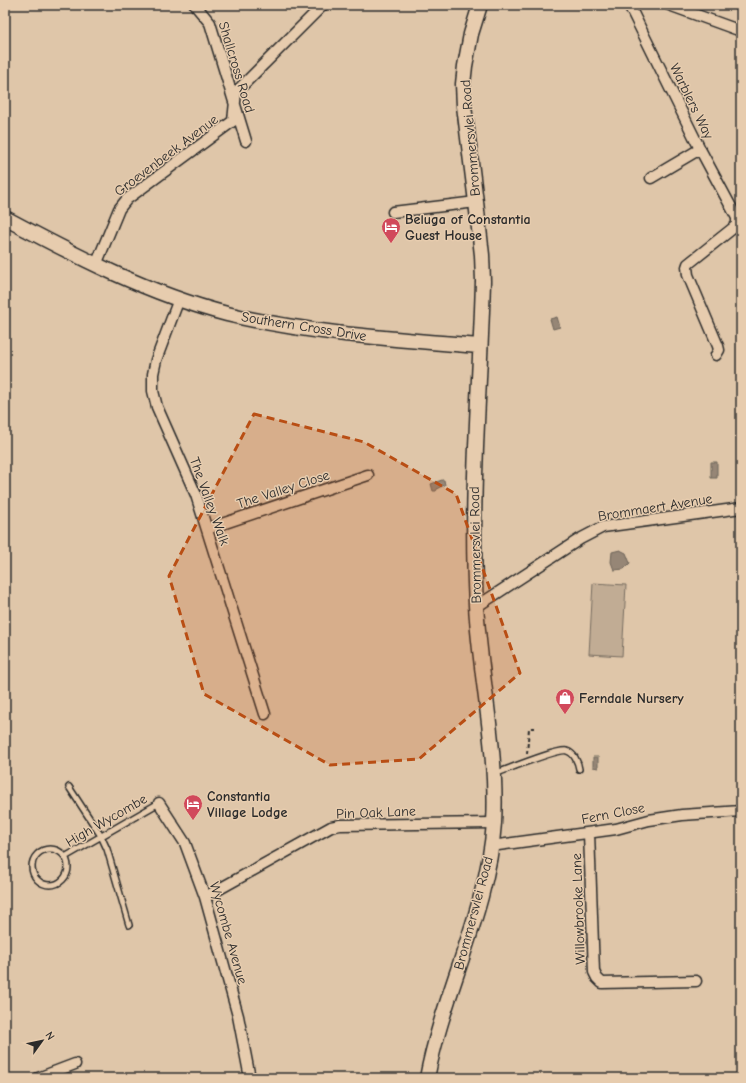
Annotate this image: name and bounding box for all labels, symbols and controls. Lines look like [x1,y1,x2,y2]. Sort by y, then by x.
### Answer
street label: Shallcross Road [215,19,258,115]
street label: Warblers Way [666,61,718,143]
street label: Brommersvlei Road [457,79,484,197]
street label: Groevenbeek Avenue [111,111,222,200]
place label: Beluga of Constantia Guest House [405,211,531,244]
hotel icon: Beluga of Constantia Guest House [380,216,402,244]
street label: Southern Cross Drive [240,308,368,345]
street label: The Valley Walk [186,455,233,548]
street label: The Valley Close [235,467,332,512]
street label: Brommersvlei Road [466,486,485,604]
street label: Brommaert Avenue [597,490,714,525]
shop icon: Ferndale Nursery [554,687,576,715]
place label: Ferndale Nursery [579,690,684,707]
place label: Constantia Village Lodge [207,788,288,821]
street label: High Wycombe [62,790,150,851]
hotel icon: Constantia Village Lodge [182,793,204,821]
street label: Fern Close [580,799,646,828]
street label: Pin Oak Lane [336,803,416,822]
street label: Willowbrooke Lane [568,853,589,965]
street label: Brommersvlei Road [450,854,497,972]
street label: Wycombe Avenue [206,880,251,986]
north arrow [22,1021,62,1061]
text: N [43,1029,57,1042]

